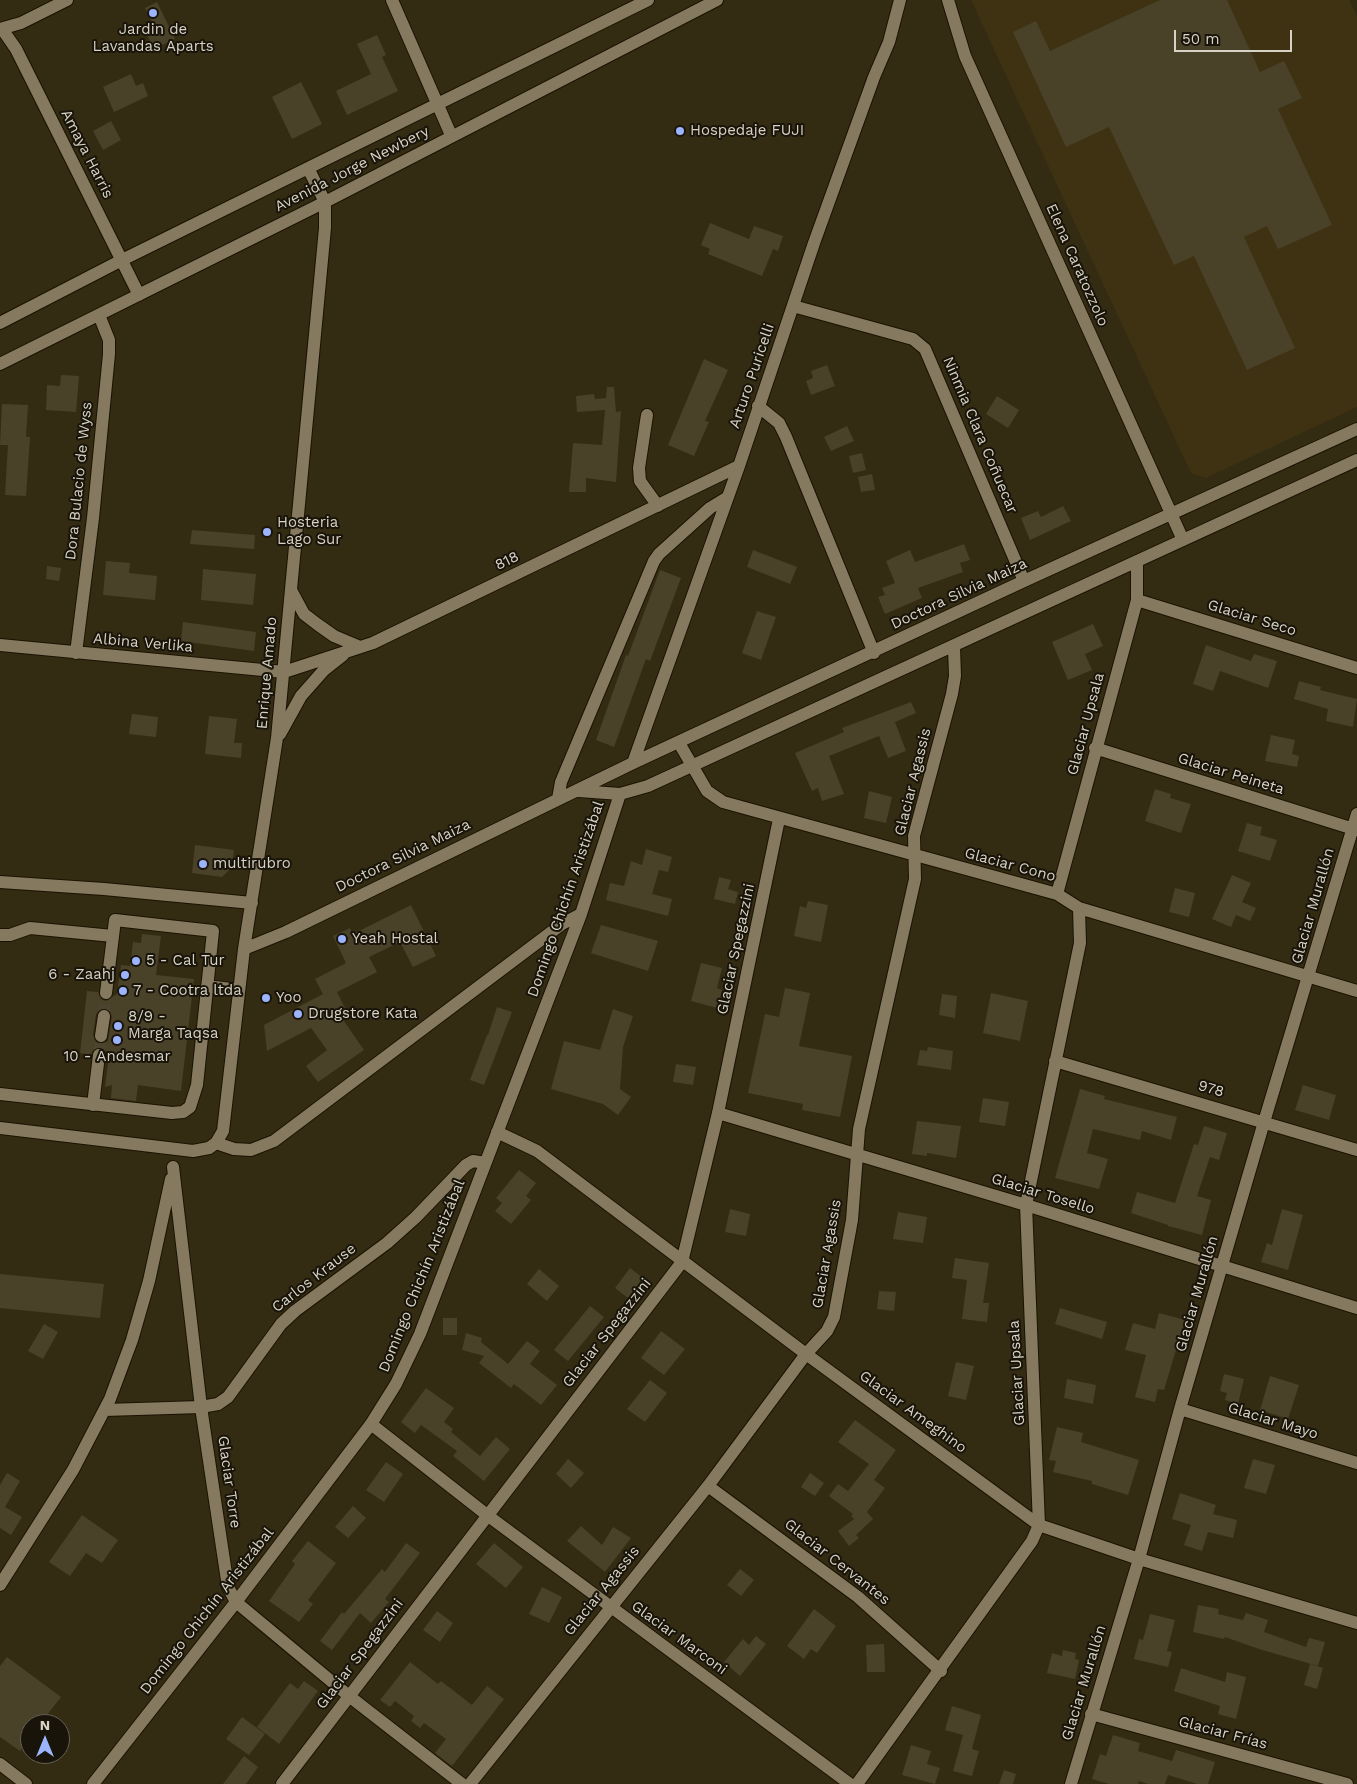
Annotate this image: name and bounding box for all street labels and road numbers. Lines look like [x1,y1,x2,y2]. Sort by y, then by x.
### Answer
street label: Amaya Harris [57,107,117,201]
street label: Avenida Jorge Newbery [272,122,432,216]
street label: Elena Caratozzolo [1042,201,1112,329]
street label: Arturo Puricelli [726,321,778,431]
street label: Ninmia Clara Coñuecar [939,354,1021,516]
street label: Dora Bulacio de Wyss [62,401,96,561]
street label: 818 [492,548,522,574]
street label: Doctora Silvia Maiza [888,555,1030,633]
street label: Glaciar Seco [1206,596,1298,640]
street label: Enrique Amado [253,616,281,730]
street label: Albina Verlika [92,630,194,656]
street label: Glaciar Upsala [1064,671,1108,777]
street label: Glaciar Agassis [891,726,935,838]
street label: Glaciar Peineta [1176,749,1286,799]
street label: Domingo Chichín Aristizábal [524,799,608,999]
street label: Doctora Silvia Maiza [333,815,473,897]
street label: Glaciar Cono [962,844,1058,886]
street label: Glaciar Murallón [1288,846,1338,966]
street label: Glaciar Spegazzini [713,882,759,1016]
street label: 978 [1196,1077,1226,1101]
street label: Glaciar Tosello [989,1170,1097,1218]
street label: Domingo Chichín Aristizábal [375,1177,469,1375]
street label: Glaciar Agassis [809,1198,845,1310]
street label: Glaciar Murallón [1172,1234,1222,1354]
street label: Carlos Krause [268,1240,360,1316]
street label: Glaciar Spegazzini [559,1275,655,1391]
street label: Glaciar Upsala [1005,1320,1029,1426]
street label: Glaciar Ameghino [856,1367,970,1457]
street label: Glaciar Mayo [1226,1399,1320,1443]
street label: Glaciar Torre [214,1435,244,1529]
street label: Glaciar Cervantes [781,1515,893,1609]
street label: Domingo Chichín Aristizábal [136,1524,278,1698]
street label: Glaciar Agassis [560,1543,644,1639]
street label: Glaciar Spegazzini [313,1595,407,1713]
street label: Glaciar Marconi [628,1597,730,1679]
street label: Glaciar Murallón [1058,1623,1110,1743]
street label: Glaciar Frías [1177,1713,1269,1753]

